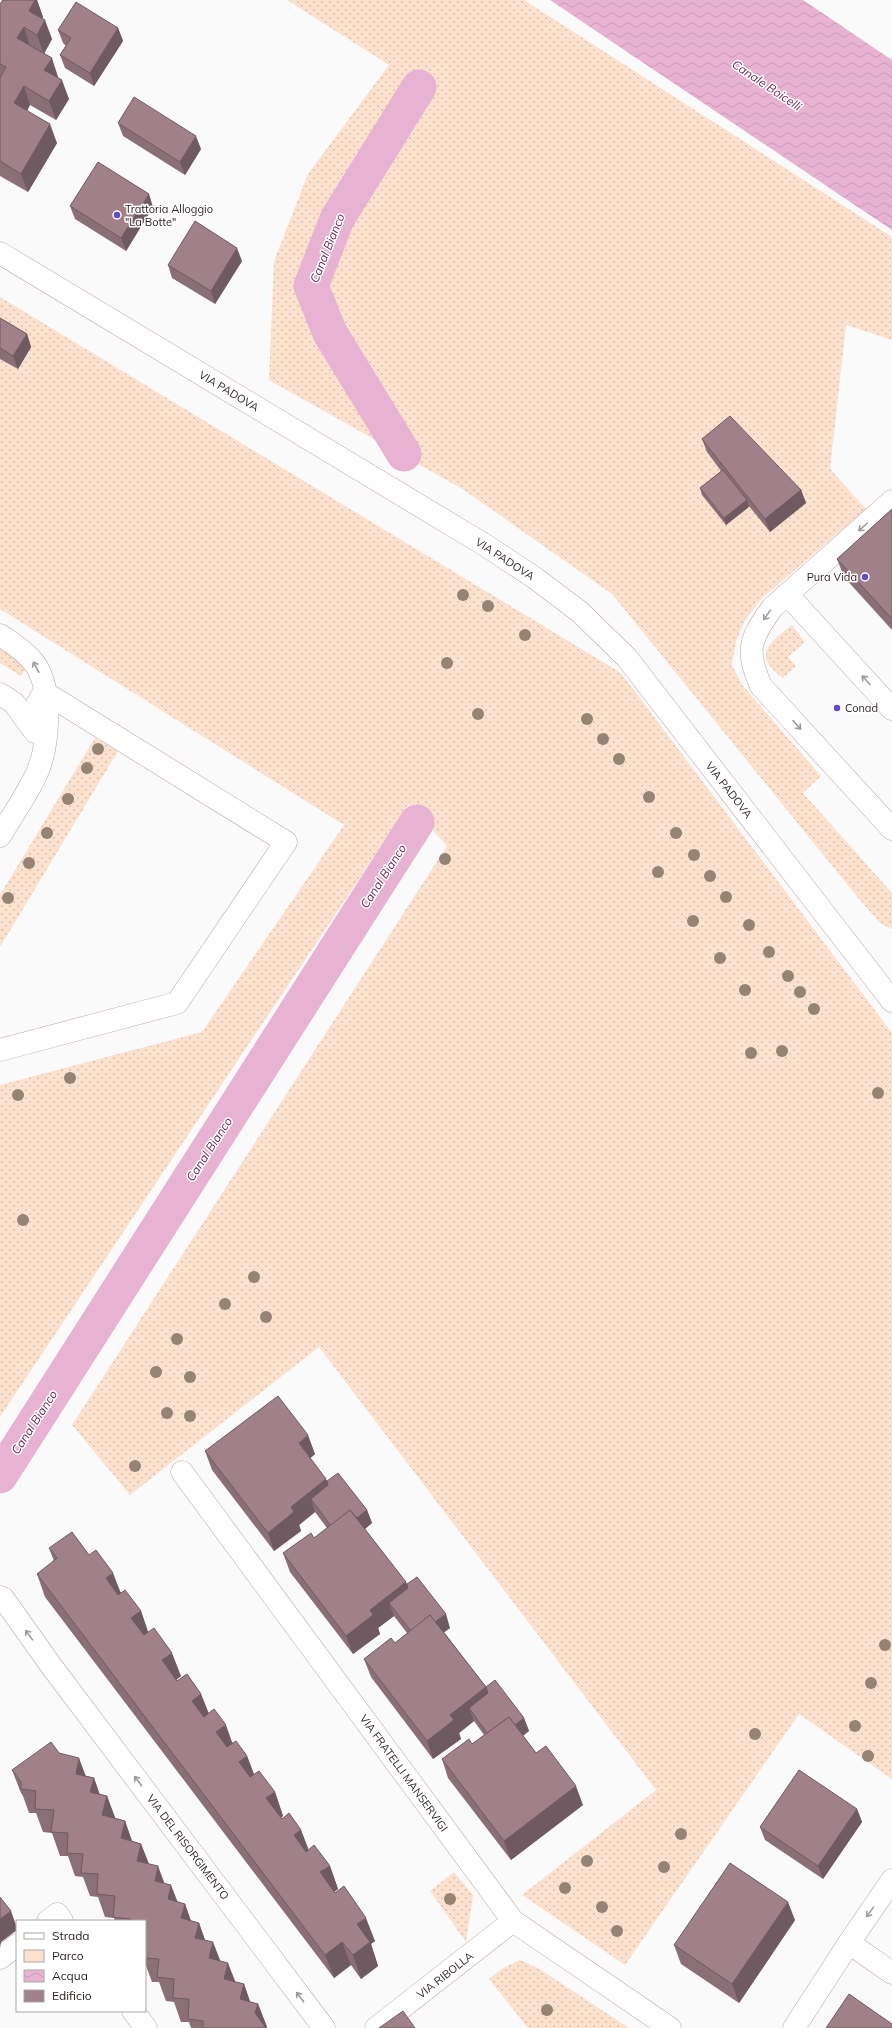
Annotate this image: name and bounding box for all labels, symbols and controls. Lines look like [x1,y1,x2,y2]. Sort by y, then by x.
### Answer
water label: Canale Boicelli [729,56,805,114]
place label: Trattoria Alloggio "La Botte" [125,202,213,229]
marker: Trattoria Alloggio "La Botte" [112,210,122,220]
water label: Canal Bianco [306,211,348,285]
street label: VIA PADOVA [196,368,262,414]
one-way arrow [858,522,868,532]
street label: VIA PADOVA [473,535,537,583]
place label: Pura Vida [807,570,857,584]
marker: Pura Vida [860,572,870,582]
one-way arrow [763,609,771,620]
one-way arrow [31,661,39,673]
one-way arrow [861,675,870,685]
place label: Conad [845,701,878,715]
marker: Conad [832,703,842,713]
one-way arrow [792,720,802,730]
street label: VIA PADOVA [703,759,755,821]
water label: Canal Bianco [357,841,409,911]
water label: Canal Bianco [183,1114,235,1184]
water label: Canal Bianco [8,1387,60,1457]
one-way arrow [25,1630,33,1641]
street label: VIA FRATELLI MANSERVIGI [357,1712,451,1834]
one-way arrow [134,1776,142,1787]
street label: VIA DEL RISORGIMENTO [144,1792,232,1902]
one-way arrow [866,1907,874,1918]
legend [16,1920,146,2012]
text: Strada [52,1928,90,1943]
text: Parco [52,1948,84,1963]
street label: VIA RIBOLLA [414,1949,476,2001]
text: Acqua [52,1968,88,1983]
text: Edificio [52,1988,92,2003]
one-way arrow [296,1991,305,2002]

